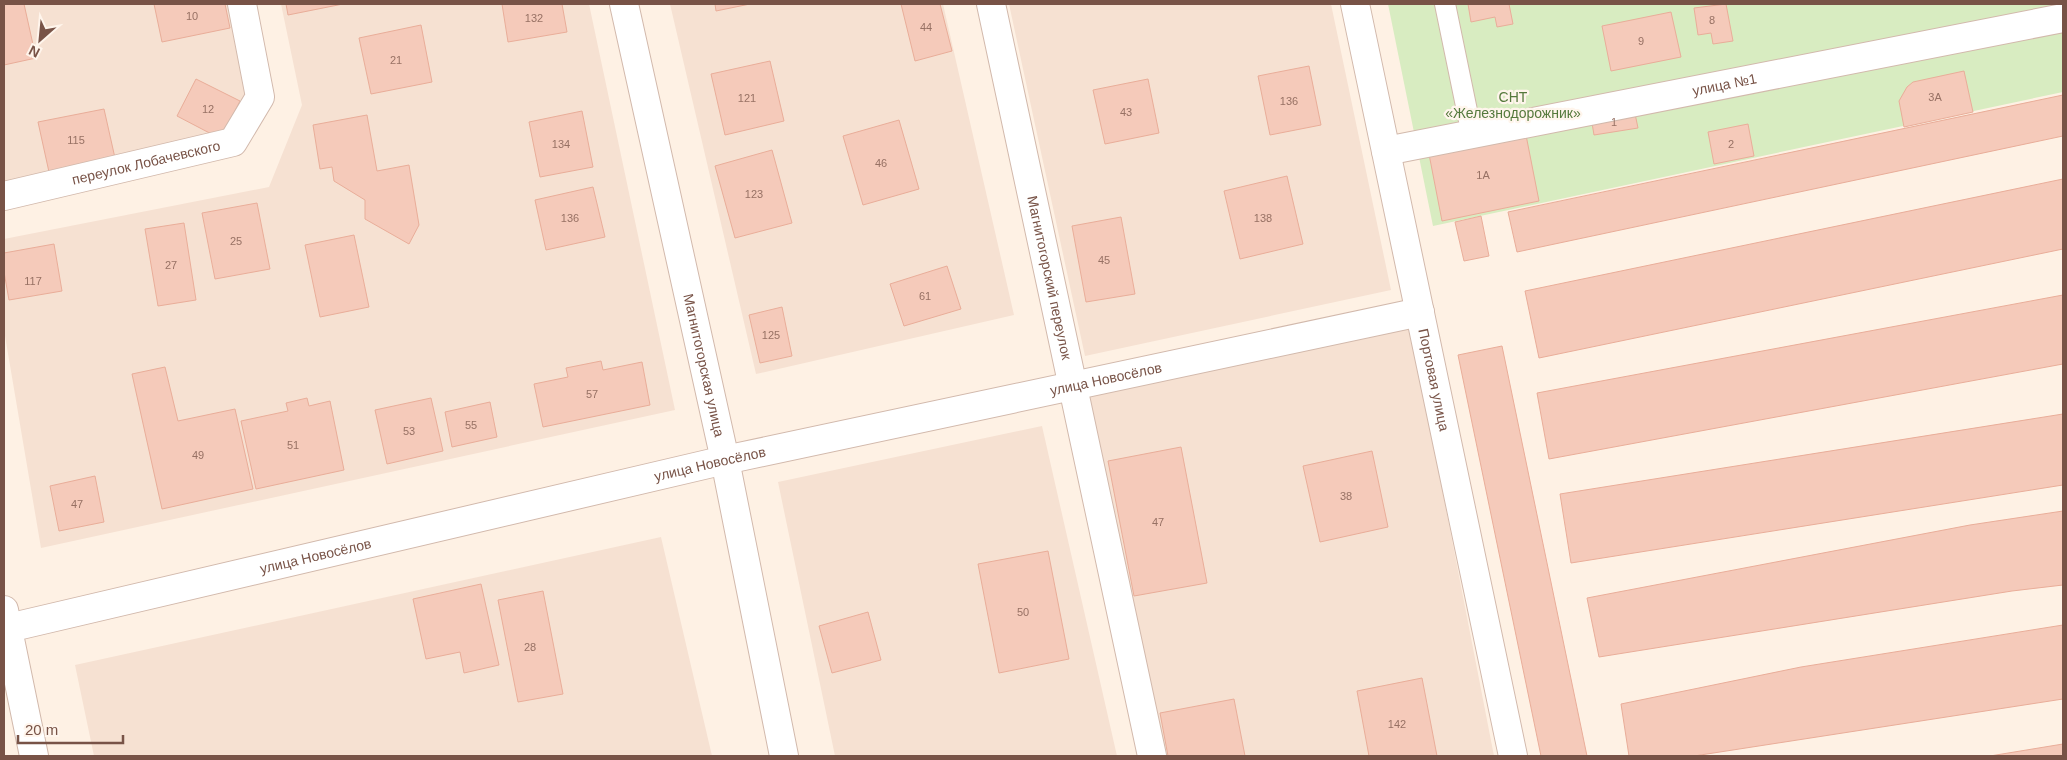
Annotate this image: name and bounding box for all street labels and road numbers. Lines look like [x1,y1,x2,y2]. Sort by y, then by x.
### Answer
street label: улица №1 [1691,70,1758,99]
street label: переулок Лобачевского [70,137,222,188]
street label: Магнитогорский переулок [1024,194,1075,362]
street label: Магнитогорская улица [680,292,728,438]
street label: Портовая улица [1415,327,1453,433]
street label: улица Новосёлов [1049,359,1163,399]
street label: улица Новосёлов [653,444,767,484]
street label: улица Новосёлов [258,535,373,577]

